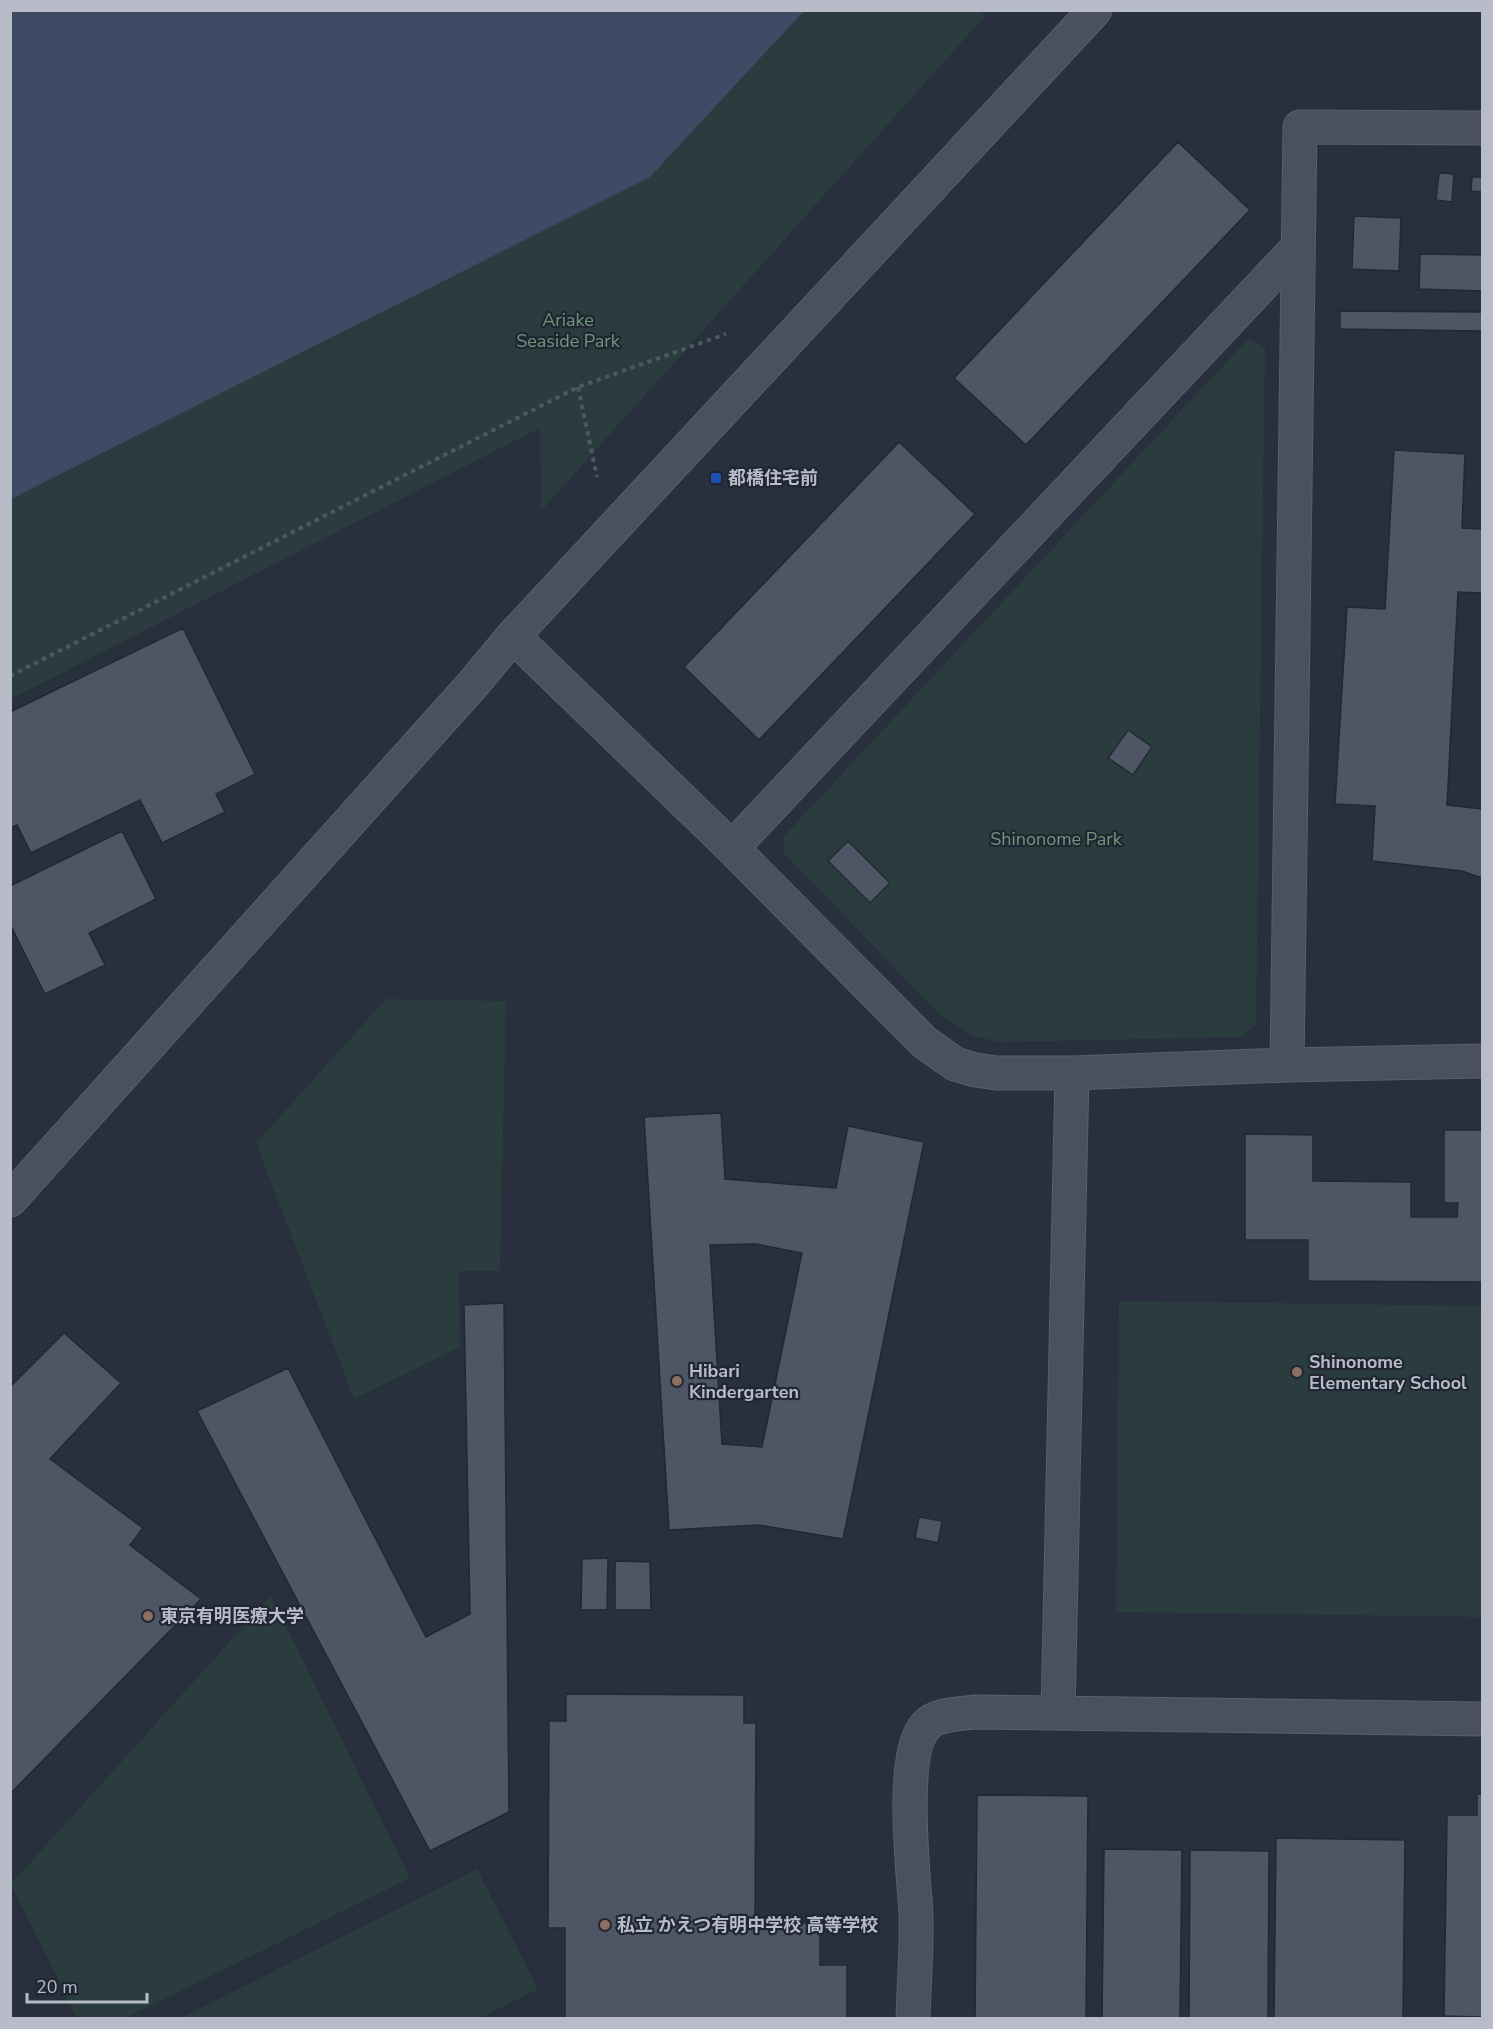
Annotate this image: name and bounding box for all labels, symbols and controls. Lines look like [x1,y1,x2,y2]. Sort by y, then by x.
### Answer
park label: Ariake Seaside Park [516,308,621,353]
place label: 都橋住宅前 [728,466,818,490]
marker: 都橋住宅前 [709,471,723,485]
park label: Shinonome Park [990,827,1123,851]
place label: Shinonome Elementary School [1309,1350,1467,1395]
place label: Hibari Kindergarten [689,1359,799,1404]
marker: Shinonome Elementary School [1290,1365,1304,1379]
marker: Hibari Kindergarten [670,1374,684,1388]
place label: 東京有明医療大学 [160,1604,304,1628]
marker: 東京有明医療大学 [141,1609,155,1623]
place label: 私立 かえつ有明中学校 高等学校 [617,1913,878,1937]
marker: 私立 かえつ有明中学校 高等学校 [598,1918,612,1932]
scale bar [27,1966,147,2004]
text: 20 m [36,1975,78,1999]

